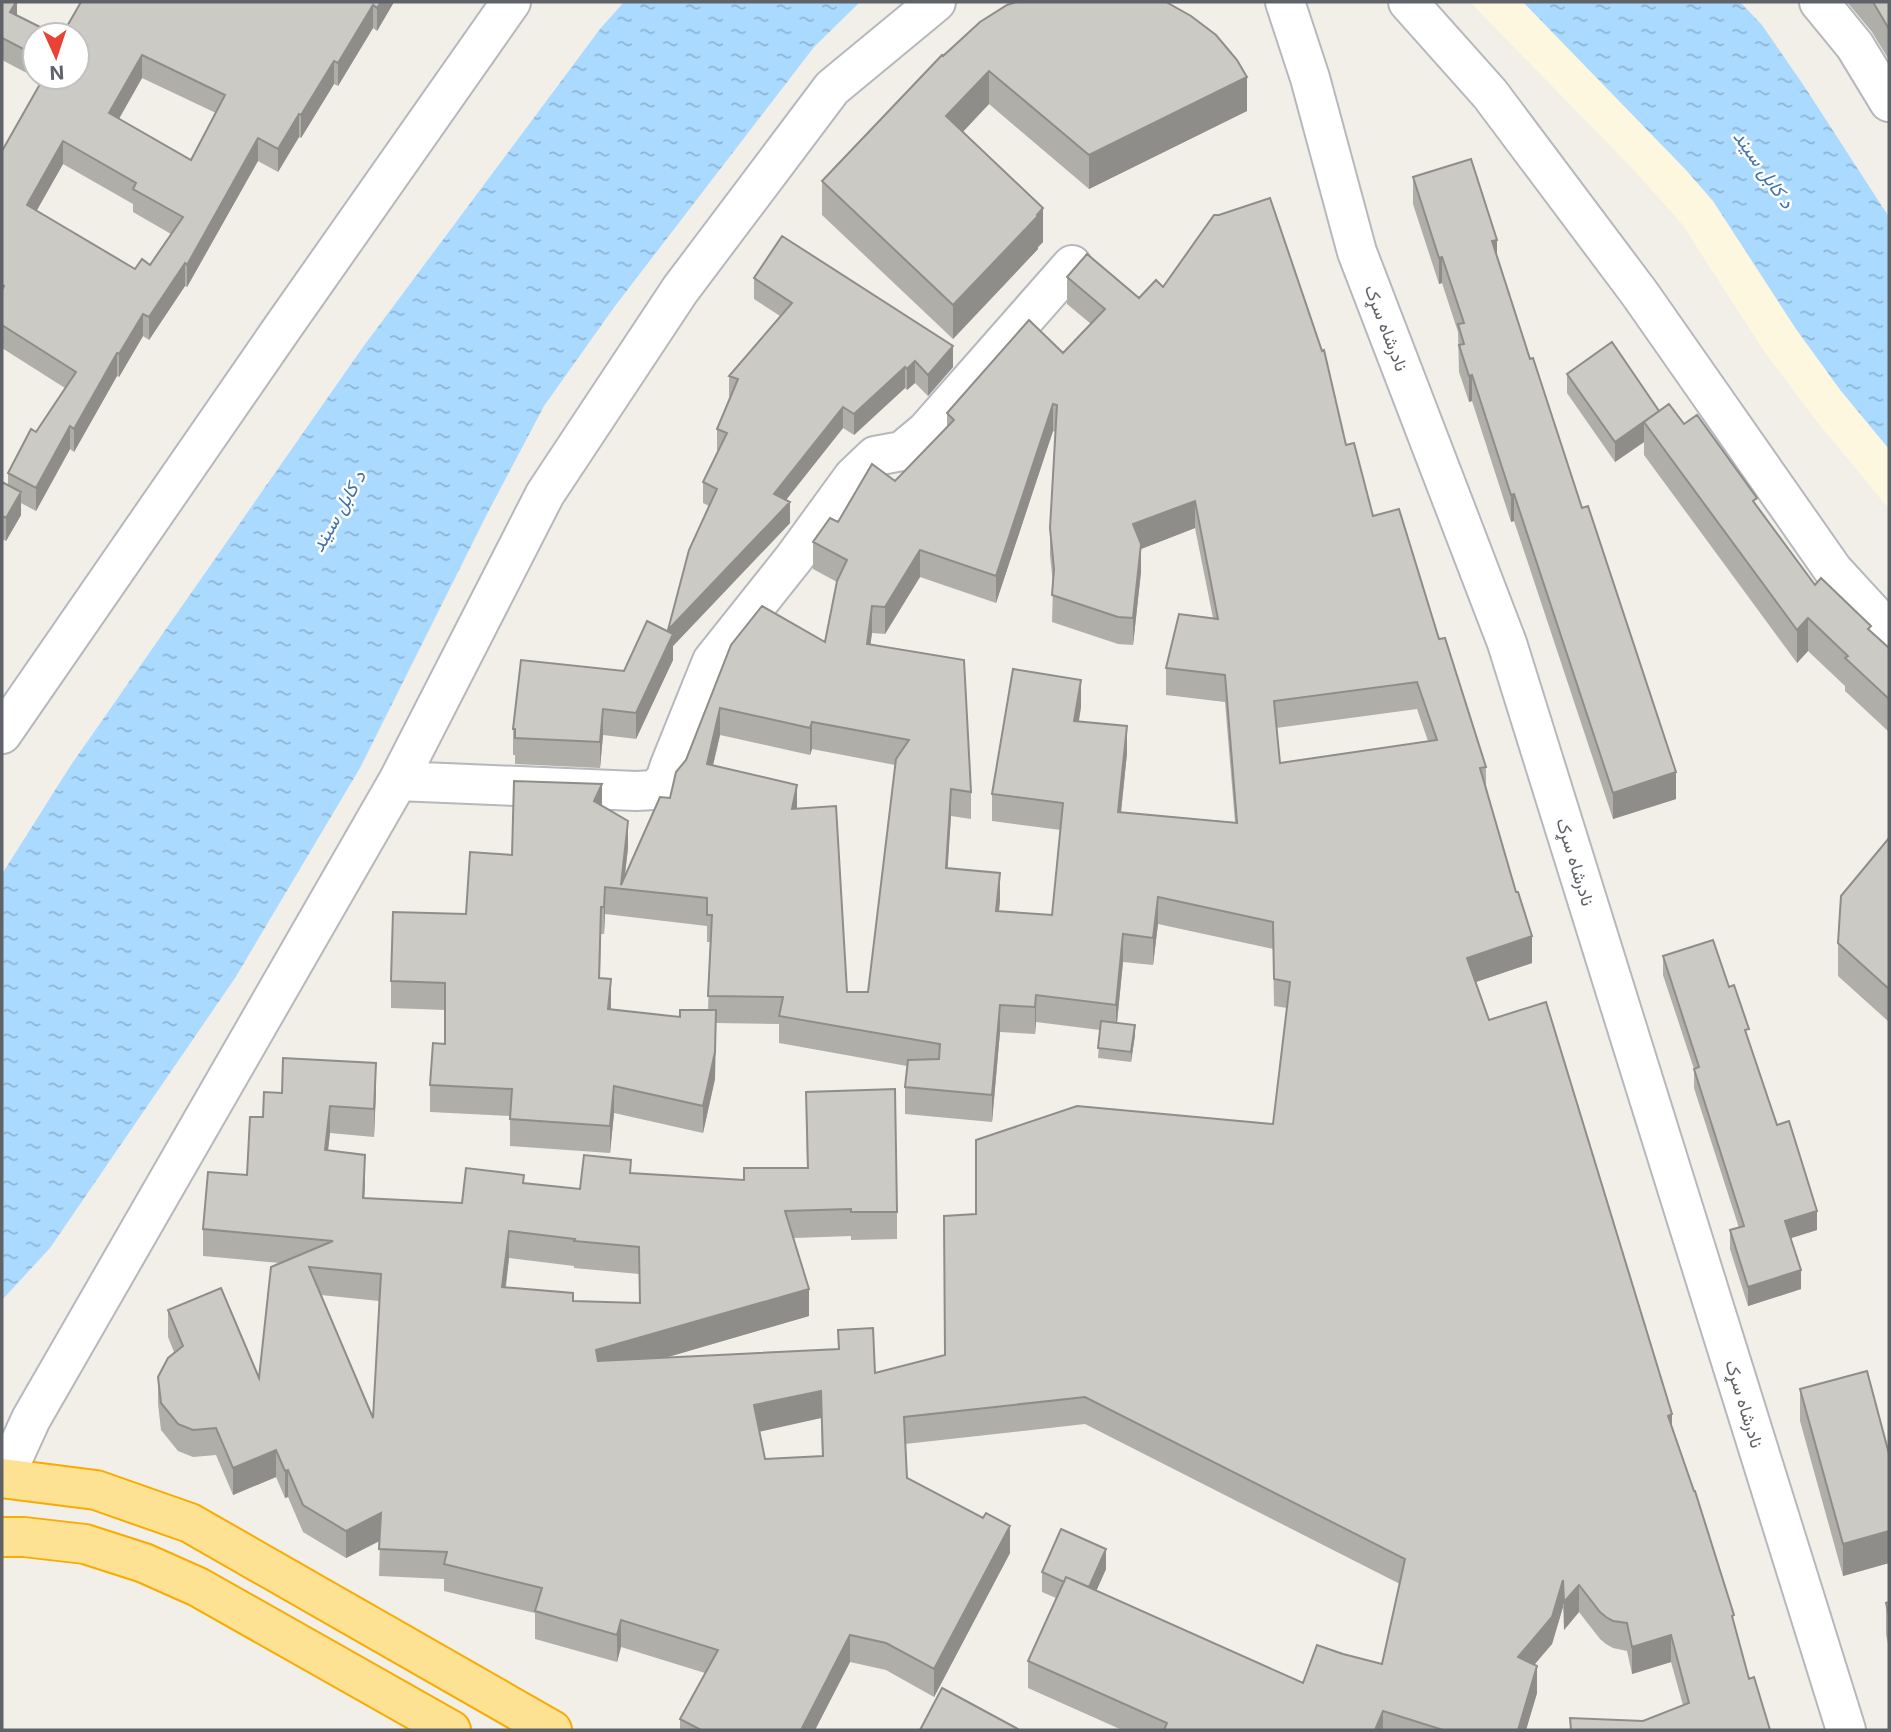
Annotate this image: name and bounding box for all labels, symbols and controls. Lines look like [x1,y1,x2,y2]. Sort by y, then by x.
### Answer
north arrow [21,21,91,91]
text: N [49,61,65,84]
water label: د کابل سيند [1728,126,1799,213]
street label: نادرشاه سړک [1359,282,1413,375]
water label: د کابل سيند [306,466,371,556]
street label: نادرشاه سړک [1550,815,1599,909]
street label: نادرشاه سړک [1719,1357,1768,1451]

